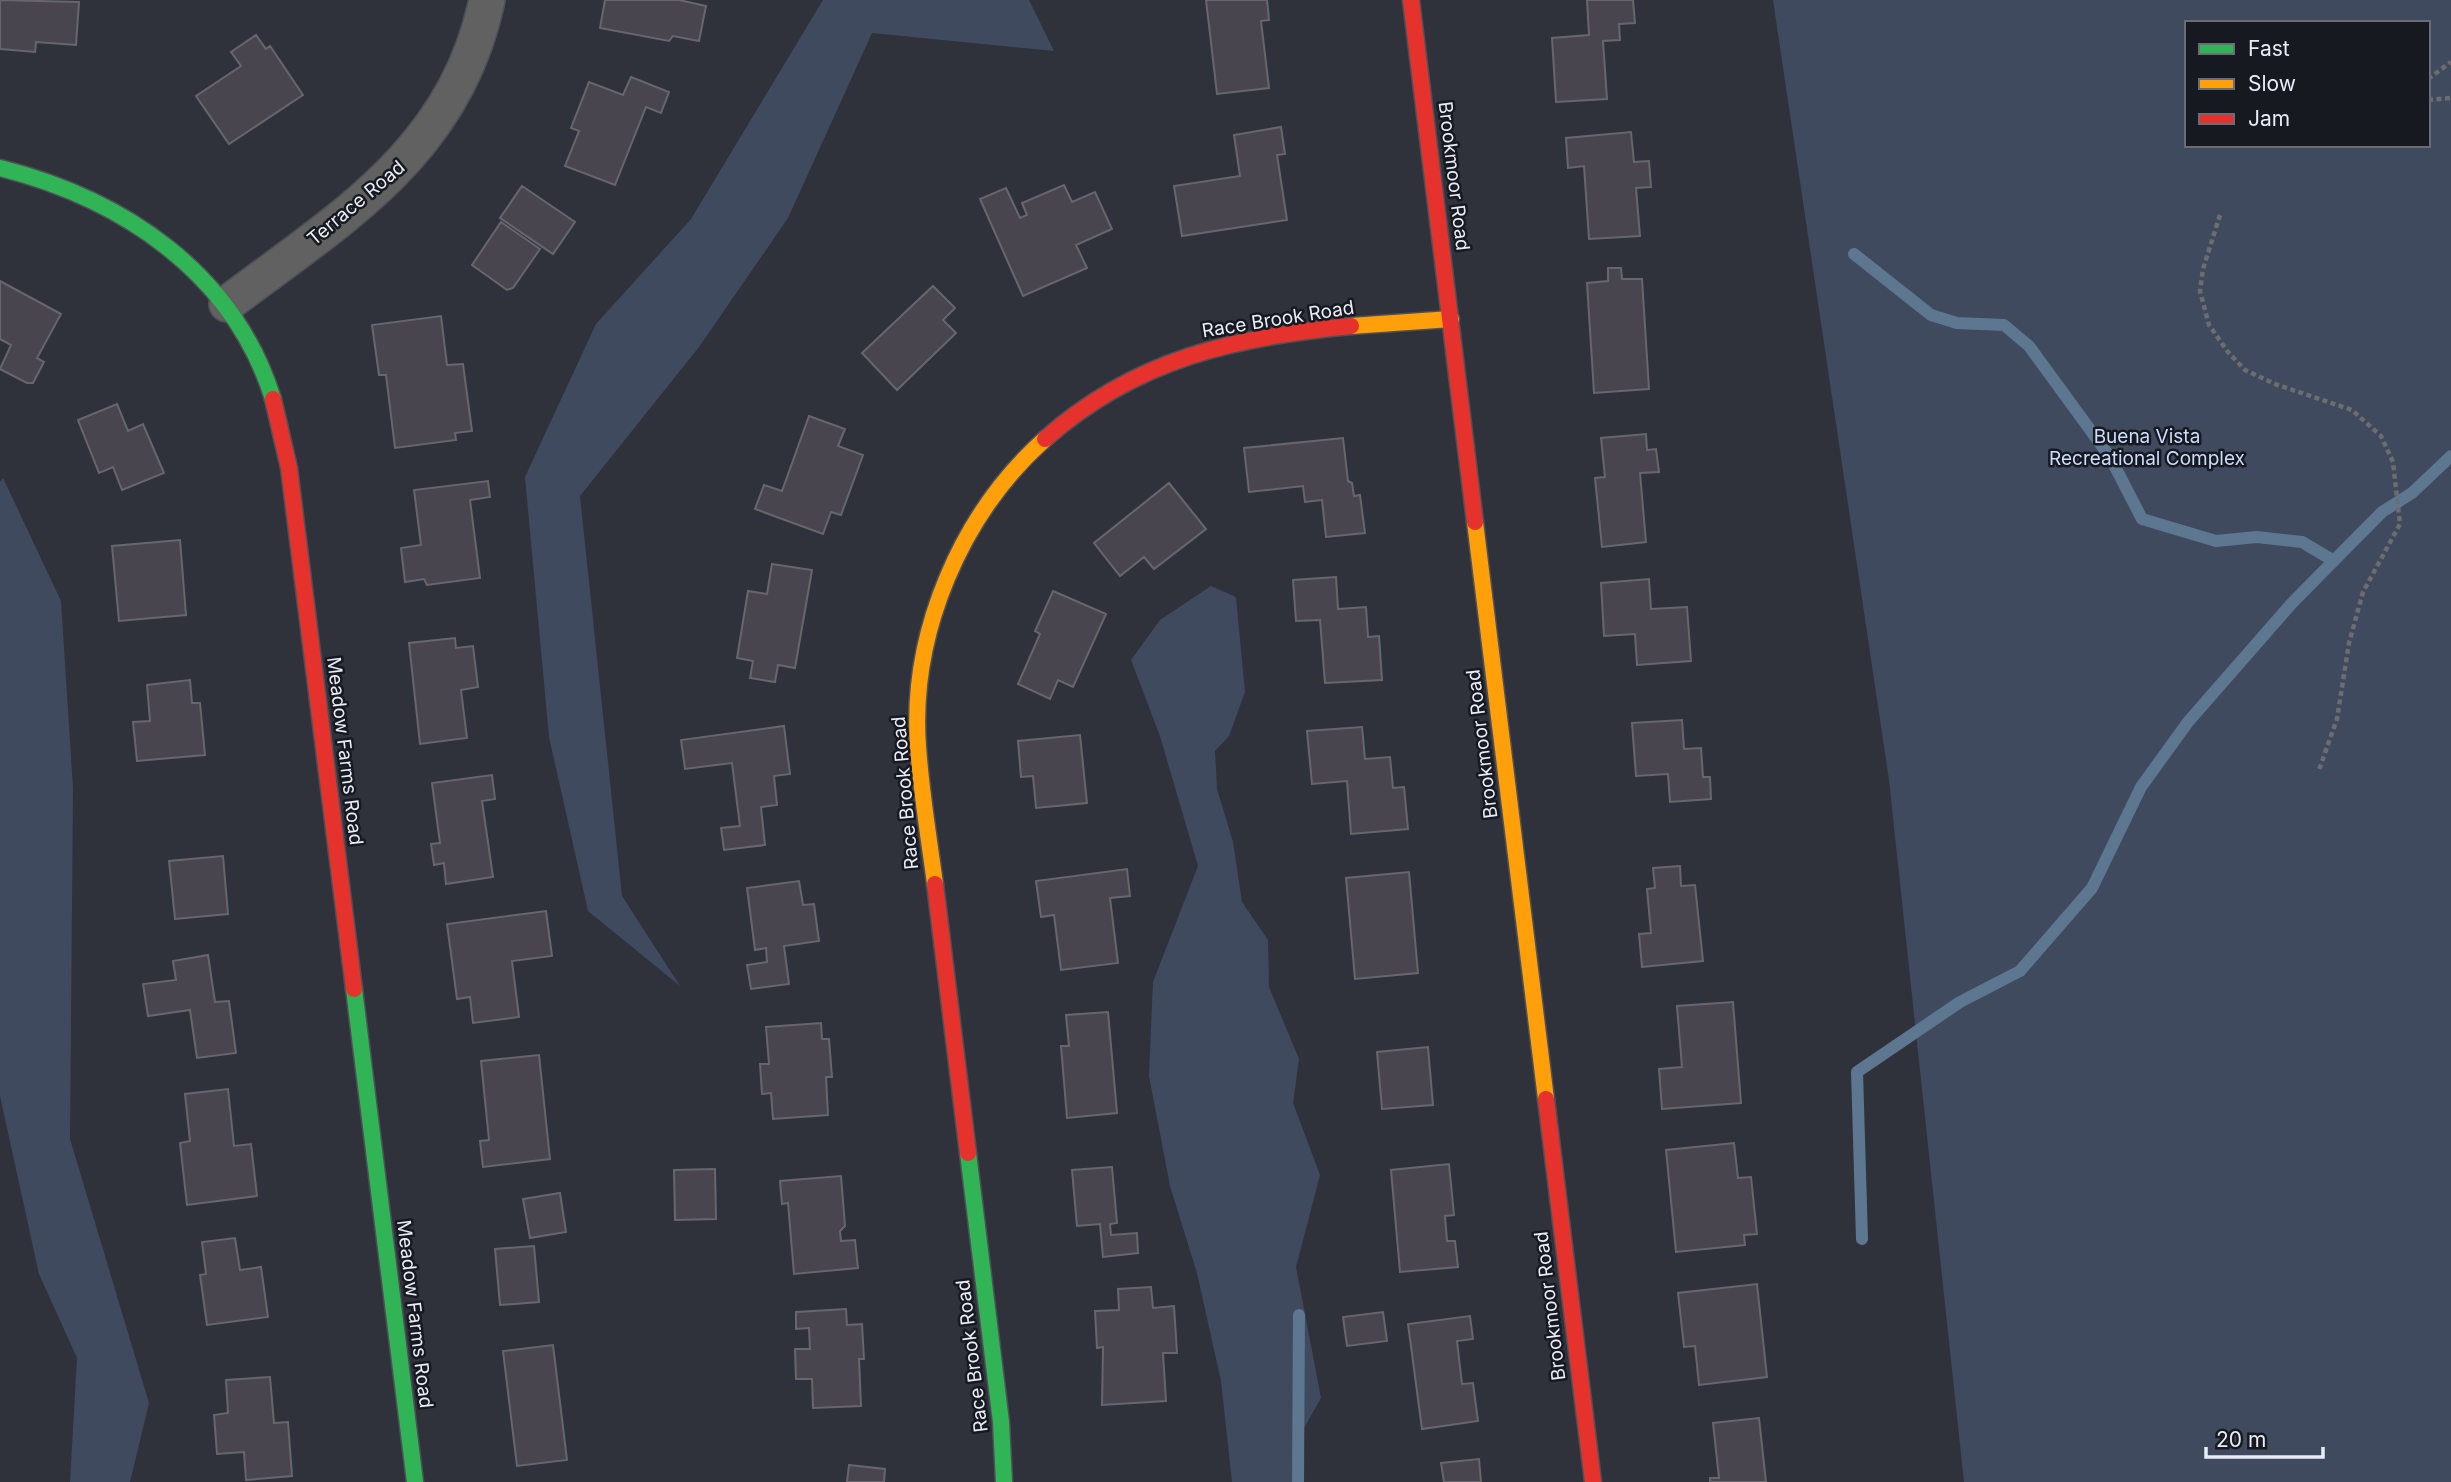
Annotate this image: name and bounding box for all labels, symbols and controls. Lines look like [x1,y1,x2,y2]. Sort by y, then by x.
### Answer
legend [2185,21,2430,147]
text: Fast [2248,36,2290,61]
text: Slow [2248,71,2296,96]
street label: Brookmoor Road [1433,100,1475,252]
text: Jam [2248,106,2290,131]
street label: Terrace Road [303,156,409,250]
street label: Race Brook Road [1200,296,1356,342]
park label: Buena Vista Recreational Complex [2049,425,2245,470]
street label: Meadow Farms Road [322,656,368,846]
street label: Brookmoor Road [1461,668,1503,820]
street label: Race Brook Road [887,715,923,871]
street label: Meadow Farms Road [392,1219,438,1409]
street label: Brookmoor Road [1529,1230,1571,1382]
street label: Race Brook Road [951,1278,993,1434]
scale bar [2206,1416,2323,1460]
text: 20 m [2216,1427,2266,1452]

